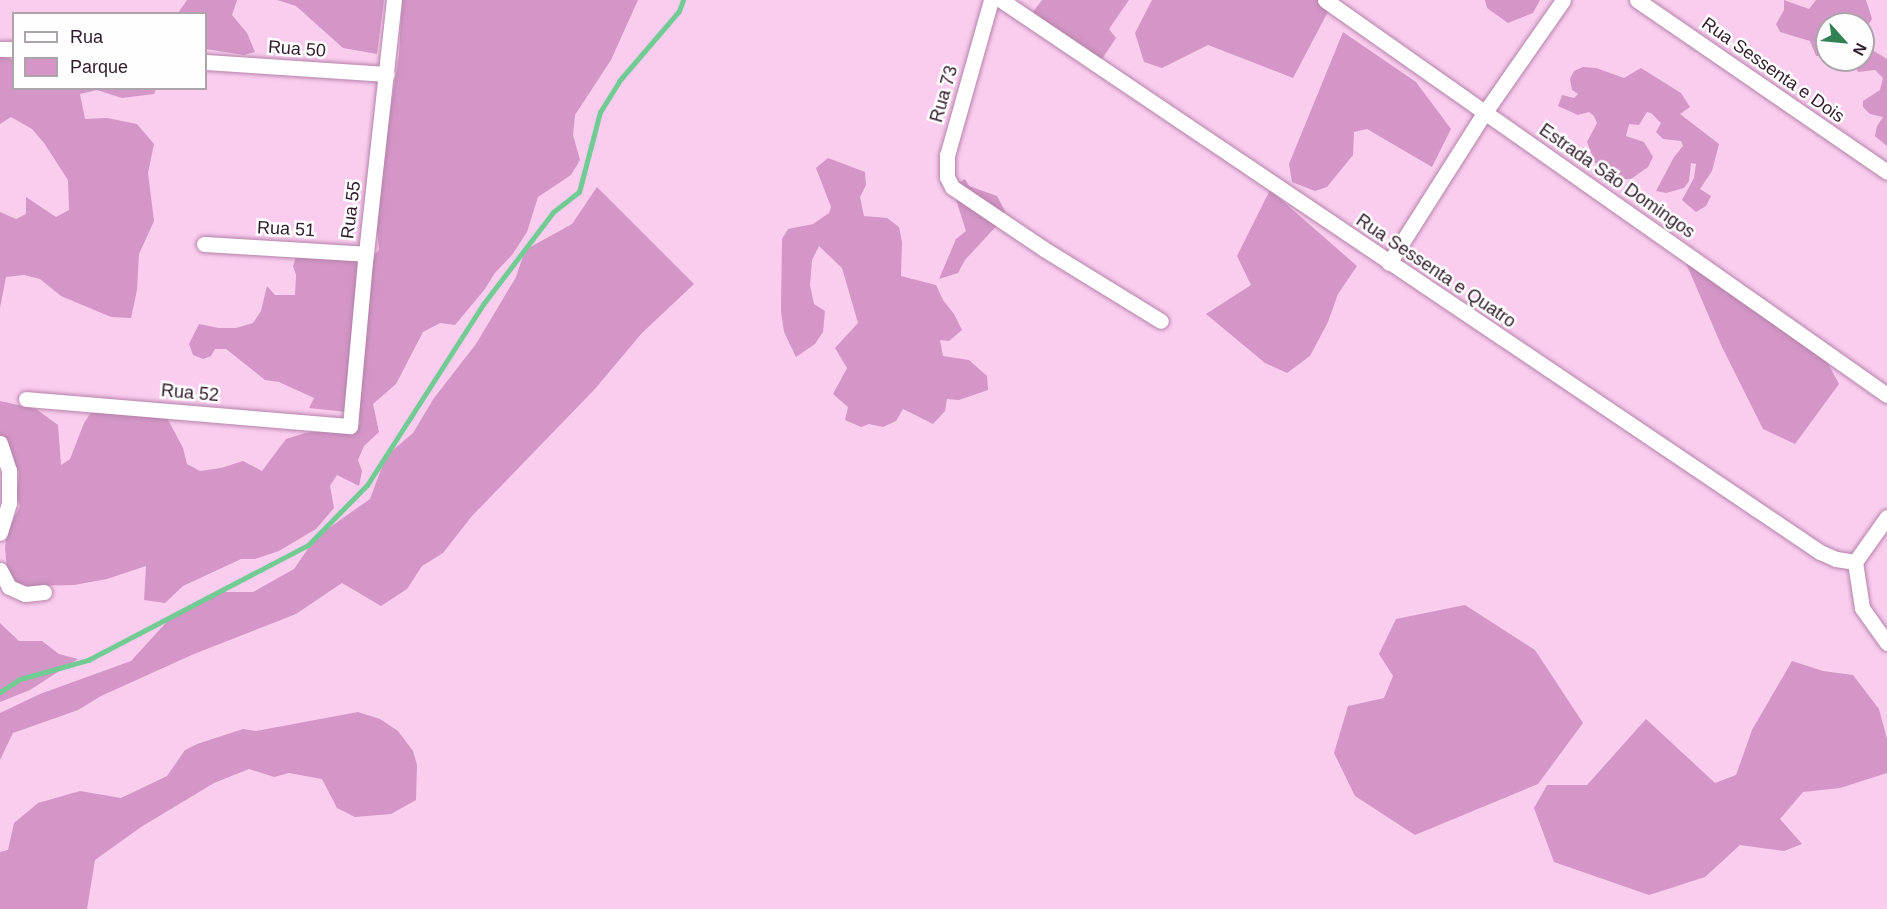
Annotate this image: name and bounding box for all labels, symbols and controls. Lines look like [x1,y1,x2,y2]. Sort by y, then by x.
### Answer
legend [12,12,207,90]
north arrow [1815,12,1875,72]
street label: Rua Sessenta e Dois [1698,13,1848,127]
text: Rua [70,27,103,47]
street label: Rua 50 [267,36,327,62]
text: N [1850,40,1870,59]
text: Parque [70,57,128,77]
street label: Rua 73 [926,63,962,125]
street label: Estrada São Domingos [1535,119,1699,243]
street label: Rua 55 [337,180,365,240]
street label: Rua Sessenta e Quatro [1352,209,1520,333]
street label: Rua 51 [256,217,316,241]
street label: Rua 52 [160,380,220,406]

